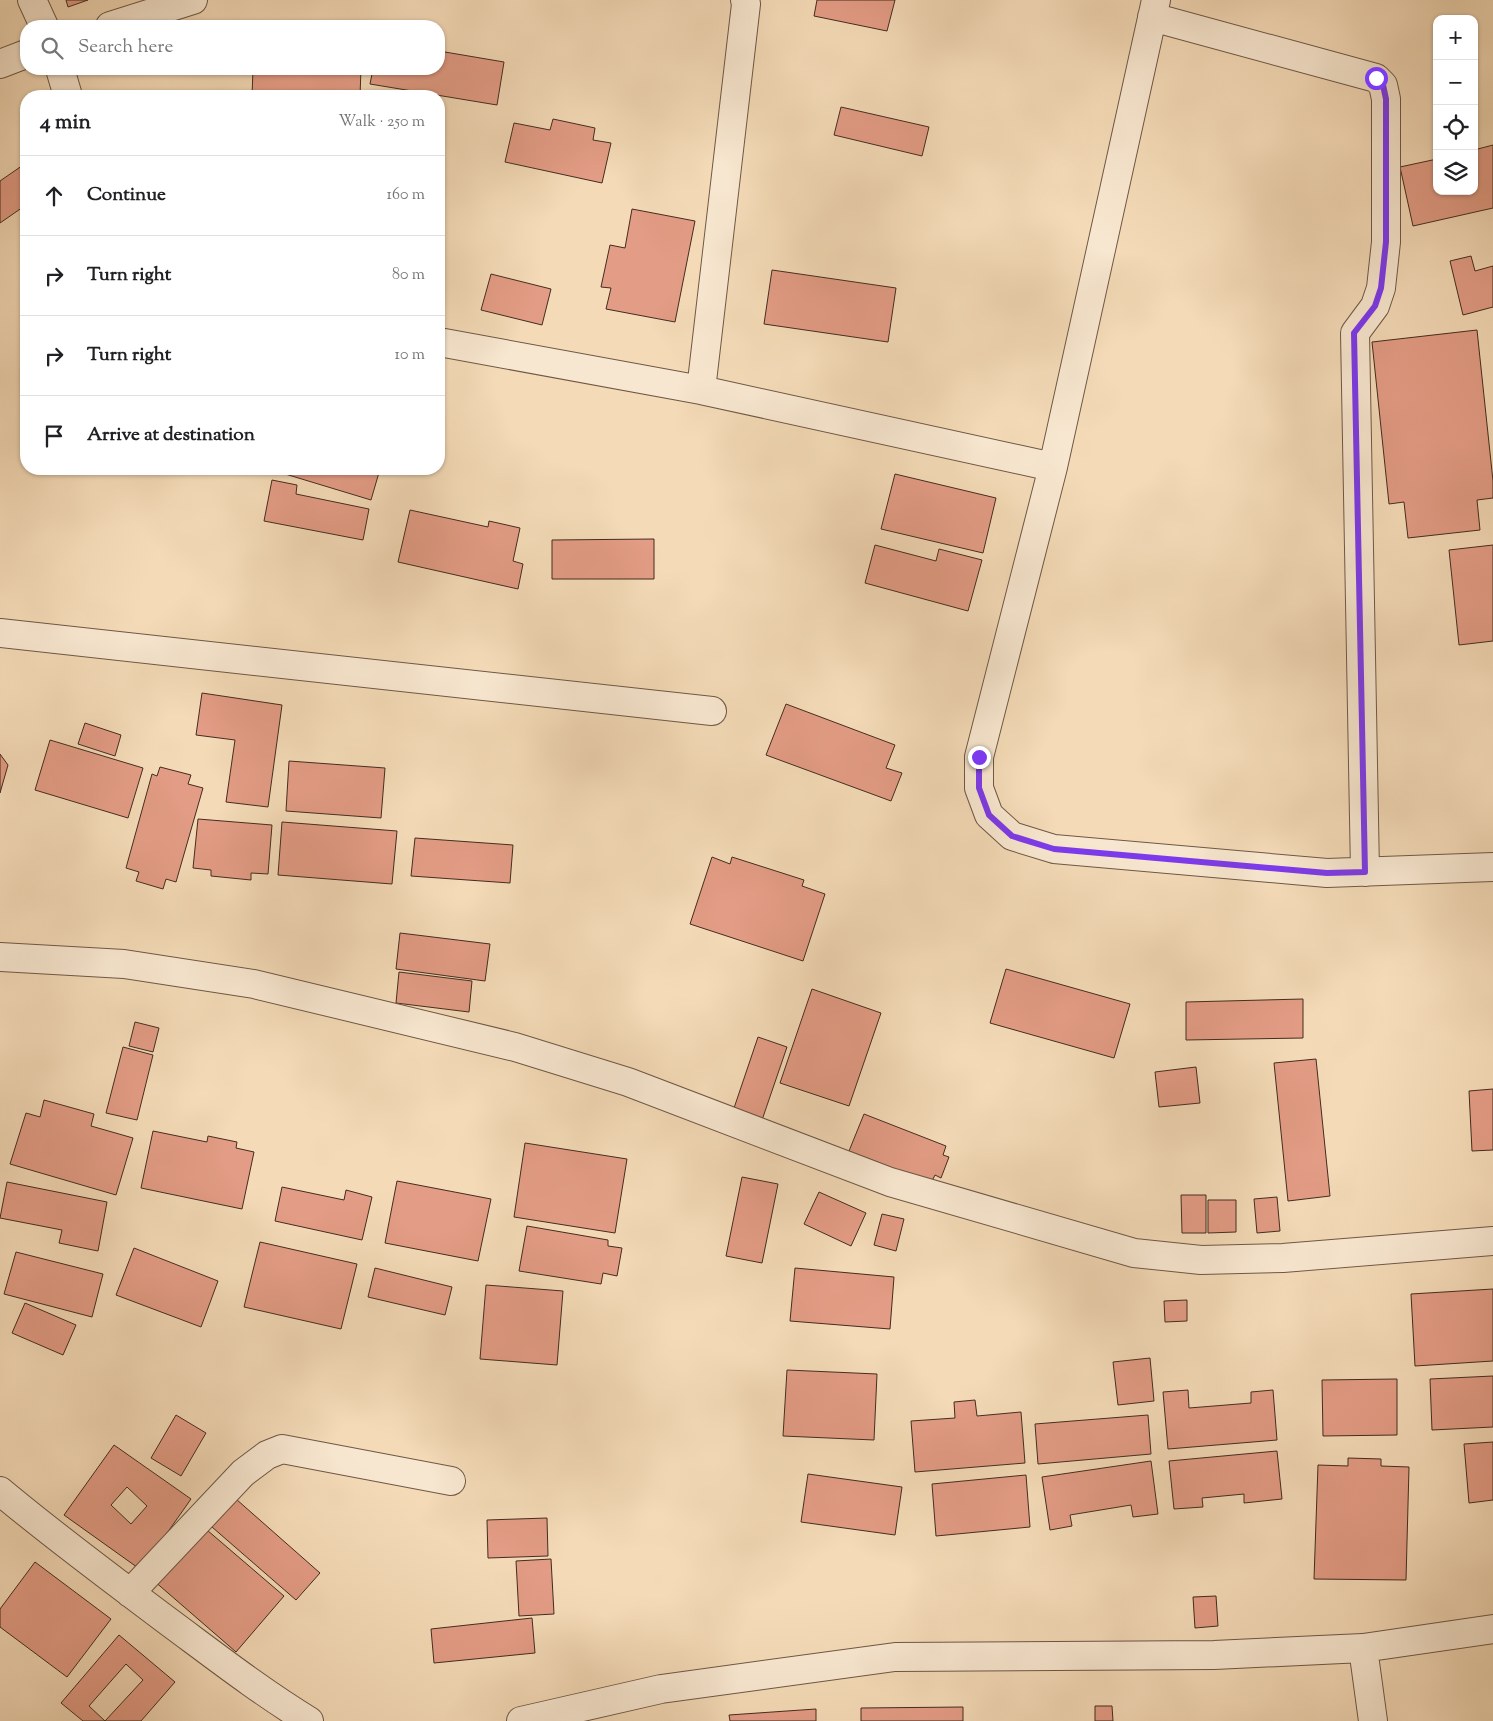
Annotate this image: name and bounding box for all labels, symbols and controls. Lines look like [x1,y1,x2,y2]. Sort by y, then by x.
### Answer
map controls [1433,15,1478,195]
button: + [1433,15,1478,60]
search box [20,20,445,75]
icon: search [38,34,66,62]
text: Search here [78,34,173,61]
button: − [1433,60,1478,105]
route start [1365,67,1388,90]
button: locate [1433,105,1478,150]
text: 4 min [40,108,91,138]
text: Walk · 250 m [339,111,425,134]
button: layers [1433,150,1478,195]
icon: ahead [40,182,68,210]
text: Continue [87,182,166,209]
text: 160 m [387,184,425,207]
icon: right [40,262,68,290]
text: Turn right [87,262,171,289]
text: 80 m [392,264,425,287]
icon: right [40,342,68,370]
text: Turn right [87,342,171,369]
text: 10 m [395,344,425,367]
icon: arrive [40,422,68,450]
text: Arrive at destination [87,422,255,449]
route end [968,746,991,769]

